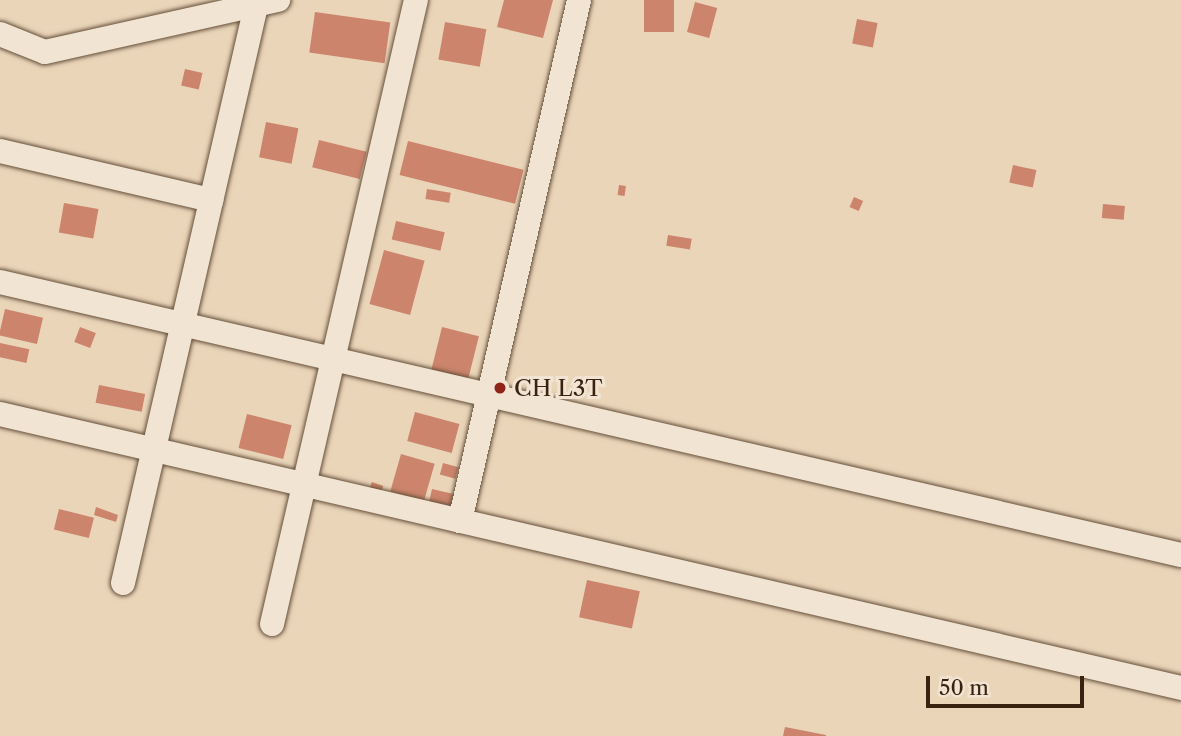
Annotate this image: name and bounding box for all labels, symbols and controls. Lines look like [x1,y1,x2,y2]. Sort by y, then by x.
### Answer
place label: CH L3T [514,374,603,402]
marker: CH L3T [492,380,508,396]
scale bar [929,662,1086,706]
text: 50 m [939,675,989,700]

